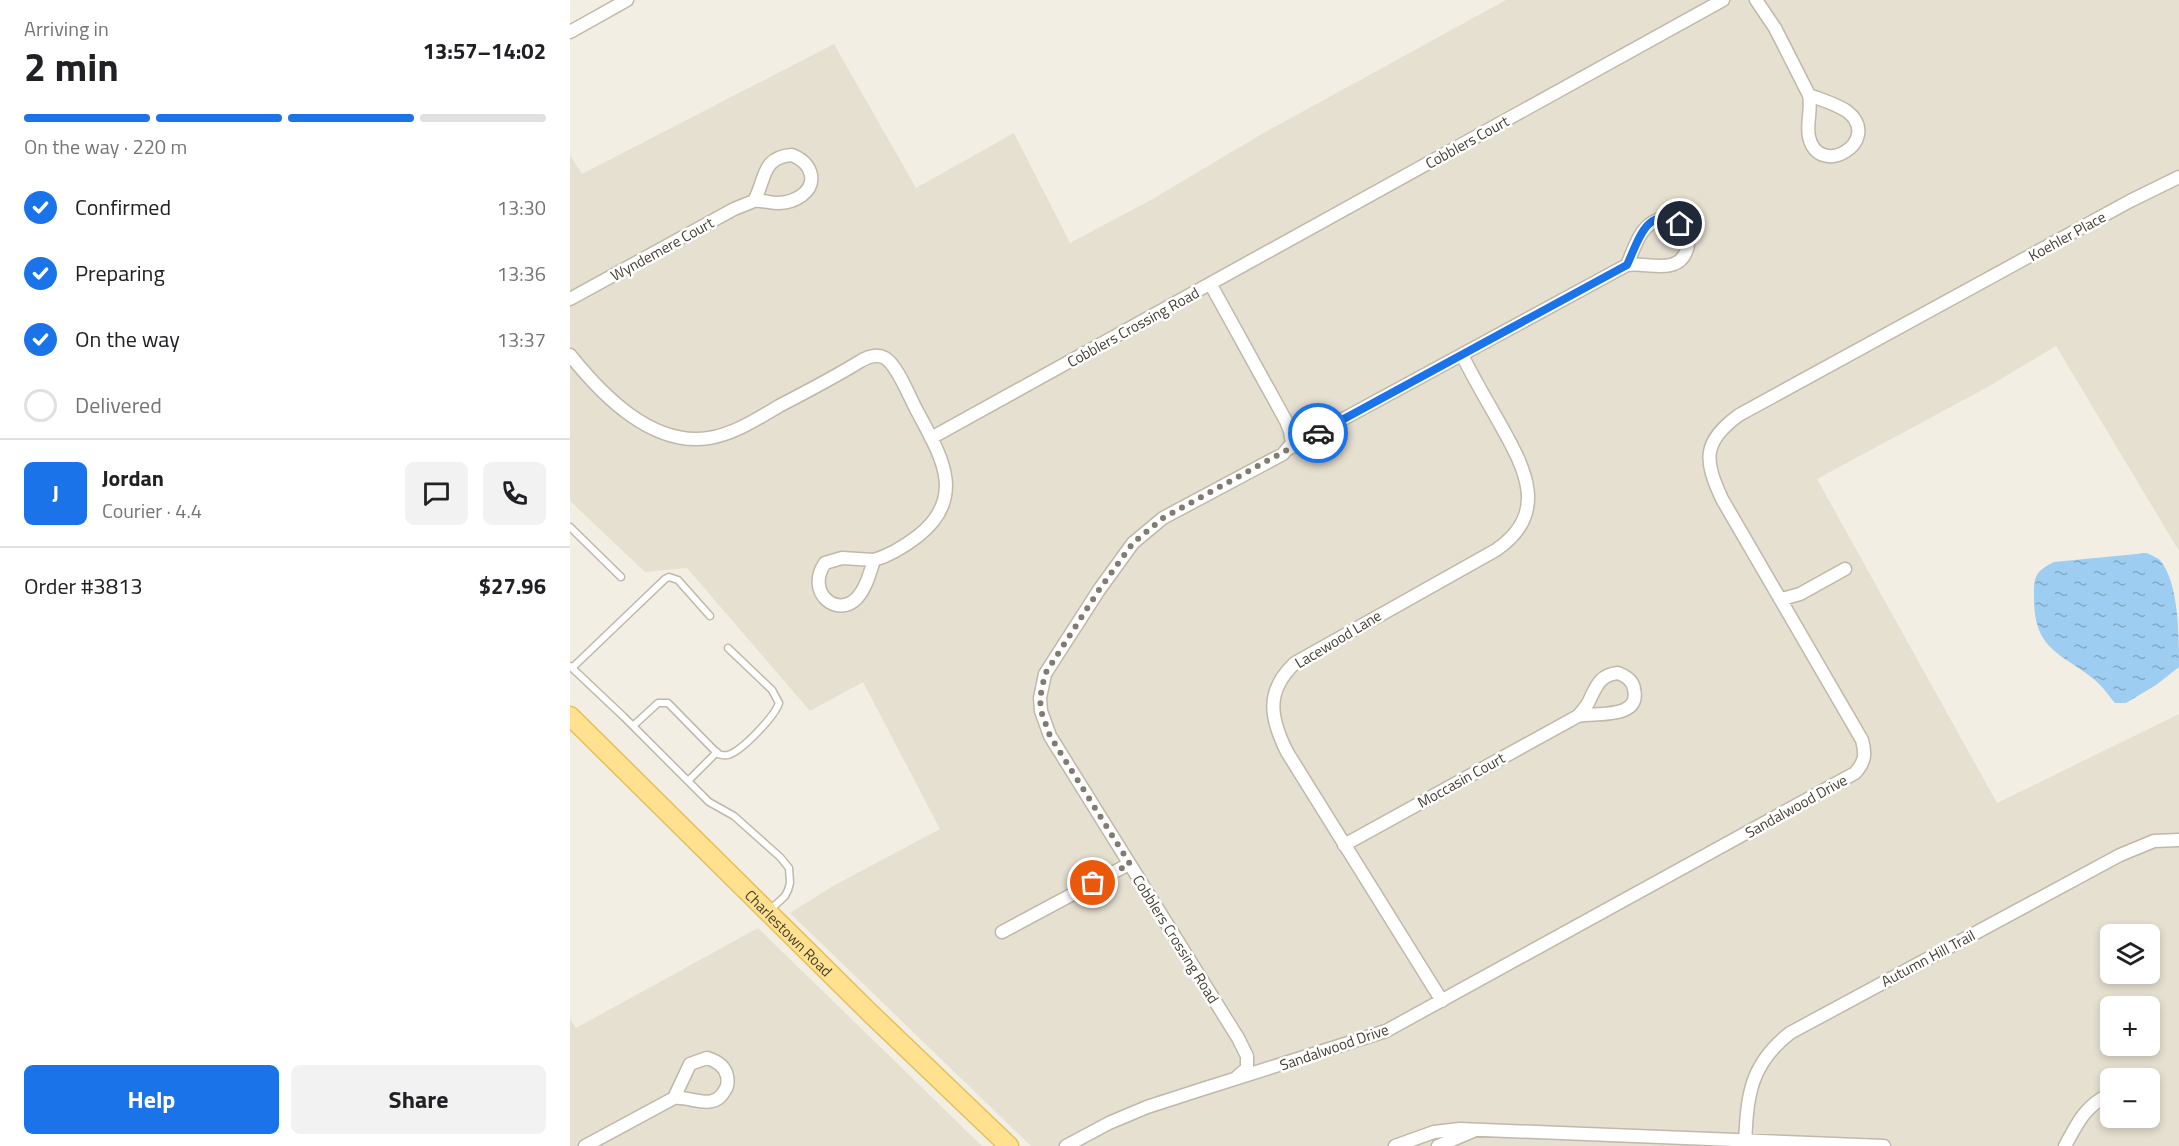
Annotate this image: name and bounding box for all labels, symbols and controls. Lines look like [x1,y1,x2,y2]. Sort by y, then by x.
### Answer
text: Arriving in [24,13,109,44]
text: 13:57–14:02 [423,34,546,68]
text: 2 min [24,37,119,96]
street label: Cobblers Court [1421,109,1514,174]
text: On the way · 220 m [24,131,187,162]
text: Confirmed [75,190,171,224]
icon: check [24,191,57,224]
text: 13:30 [497,192,546,223]
pin [1654,198,1705,249]
street label: Koehler Place [2024,205,2110,267]
icon: home [1663,207,1696,240]
street label: Wyndemere Court [606,211,718,287]
text: Preparing [75,256,165,290]
icon: check [24,257,57,290]
text: 13:36 [497,258,546,289]
street label: Cobblers Crossing Road [1063,281,1203,373]
text: On the way [75,322,180,356]
icon: check [24,323,57,356]
text: 13:37 [497,324,546,355]
text: Delivered [75,388,162,422]
courier [1288,403,1348,463]
icon: car [1302,417,1335,450]
text: Jordan [102,461,164,495]
button: chat [405,462,468,525]
button: phone [483,462,546,525]
text: J [52,476,59,510]
text: Courier · 4.4 [102,495,202,526]
text: Order #3813 [24,569,143,603]
text: $27.96 [479,569,546,603]
street label: Lacewood Lane [1290,604,1386,674]
street label: Moccasin Court [1413,746,1510,814]
street label: Sandalwood Drive [1741,768,1851,844]
pin [1067,857,1118,908]
icon: bag [1076,866,1109,899]
street label: Cobblers Crossing Road [1127,870,1225,1008]
street label: Charlestown Road [740,884,838,981]
street label: Autumn Hill Trail [1877,923,1979,993]
map controls [2100,924,2160,1128]
button: layers [2100,924,2160,984]
button: + [2100,996,2160,1056]
street label: Sandalwood Drive [1276,1018,1392,1076]
button: Help [24,1065,279,1134]
button: Share [291,1065,546,1134]
button: − [2100,1068,2160,1128]

